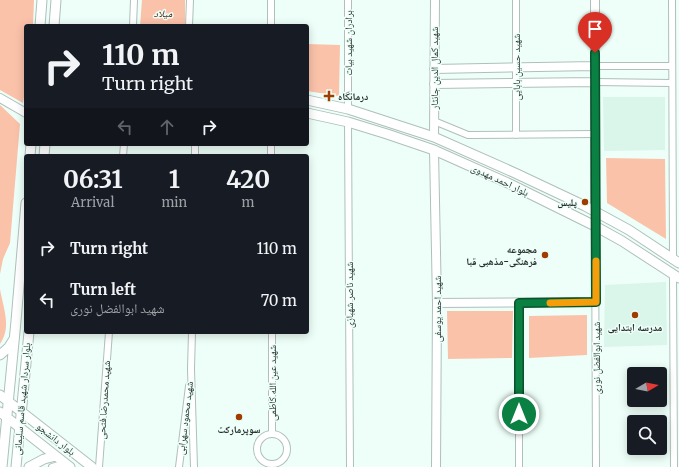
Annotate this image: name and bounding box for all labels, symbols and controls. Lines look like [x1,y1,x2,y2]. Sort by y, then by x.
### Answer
park label: میلاد [154,7,173,20]
street label: برادران شهید بیات [342,10,355,76]
pin [578,12,612,53]
icon: arrive [584,18,606,40]
street label: شهید کمال الدین جانثار [428,26,441,110]
street label: شهید حسین بابایی [510,33,523,100]
text: 110 m [102,37,179,73]
icon: right [36,40,88,92]
text: Turn right [102,72,193,95]
marker: درمانگاه [323,90,335,102]
place label: درمانگاه [338,90,368,103]
icon: left [114,116,136,138]
icon: ahead [156,116,178,138]
icon: right [198,116,220,138]
street label: بلوار احمد مهدوی [469,161,531,199]
text: 06:31 [63,164,123,195]
text: 1 [169,164,180,195]
text: 420 [226,164,270,195]
text: Arrival [71,194,114,211]
text: min [161,194,187,211]
text: m [242,194,255,211]
place label: پلیس [557,196,578,209]
marker: پلیس [580,197,590,207]
icon: right [36,237,58,259]
text: Turn right [70,239,148,258]
text: 110 m [256,239,297,258]
place label: مجموعه فرهنگی-مذهبی قبا [466,243,537,268]
marker: مجموعه فرهنگی-مذهبی قبا [540,250,550,260]
street label: شهید ناصر شهبازی [343,261,356,328]
street label: شهید احمد یوسفی [431,275,444,342]
text: Turn left [70,280,136,299]
icon: left [36,289,58,311]
text: 70 m [261,291,297,310]
text: شهید ابوالفضل نوری [70,300,165,317]
marker: مدرسه ابتدایی [630,310,640,320]
street label: شهید ابوالفضل نوری [590,321,603,394]
place label: مدرسه ابتدایی [608,321,663,334]
street label: بلوار سردار شهید قاسم سلیمانی [11,342,34,456]
street label: شهید عین الله کاظمی [266,345,279,421]
street label: شهید محمدرضا فتحی [95,360,113,440]
north arrow [627,367,667,407]
map controls [627,367,667,455]
street label: شهید محمود سهرابی [174,380,196,456]
position arrow [498,393,540,435]
marker: سوپرمارکت [234,412,244,422]
button: search [627,415,667,455]
street label: بلوار دانشجو [34,420,78,458]
place label: سوپرمارکت [217,423,261,436]

